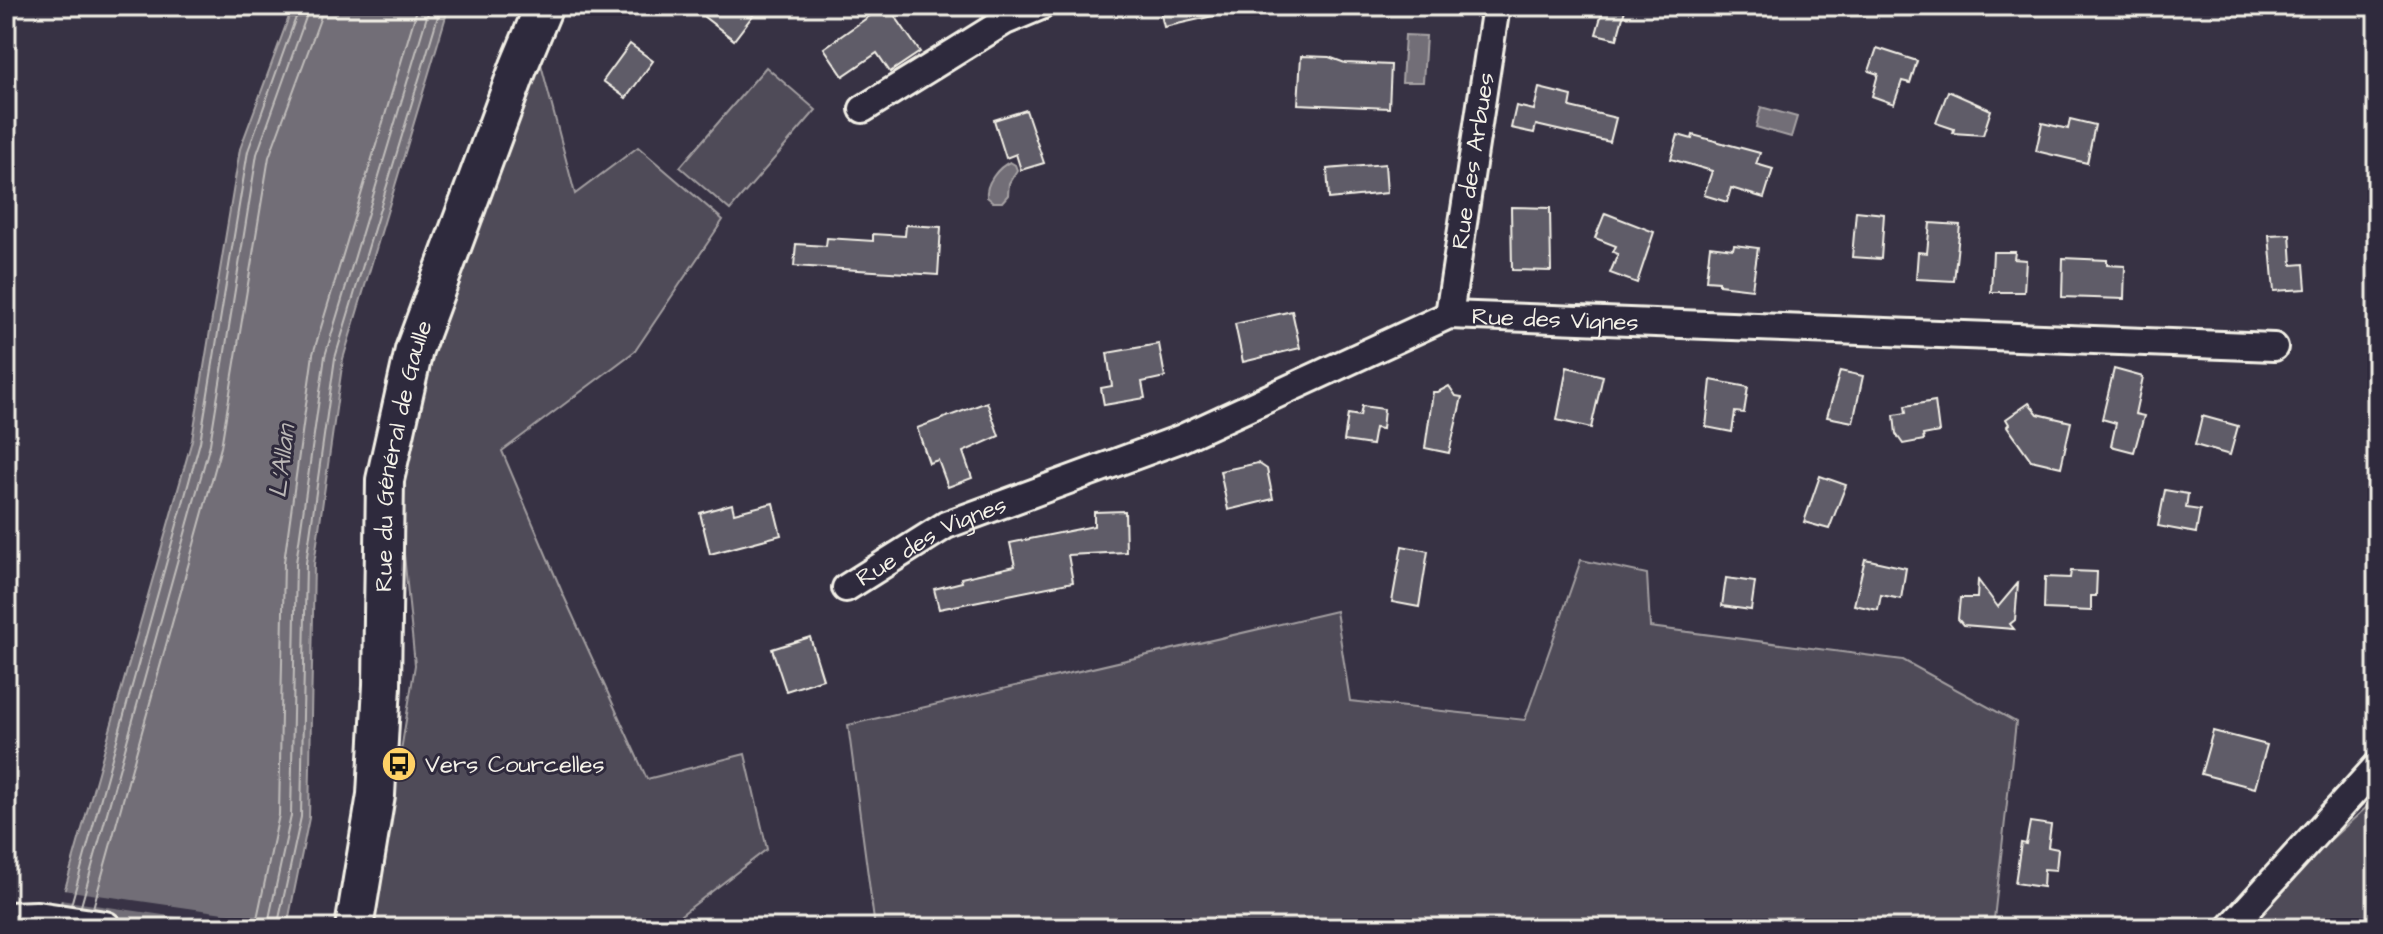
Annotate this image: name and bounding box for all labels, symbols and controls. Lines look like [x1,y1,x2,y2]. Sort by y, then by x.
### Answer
street label: Rue des Arbues [1443,70,1504,252]
street label: Rue des Vignes [1471,300,1639,340]
street label: Rue du Général de Gaulle [367,316,442,592]
water label: L'Allan [260,421,305,500]
street label: Rue des Vignes [850,488,1012,595]
bus stop icon: Vers Courcelles [380,745,418,783]
place label: Vers Courcelles [425,748,605,782]

